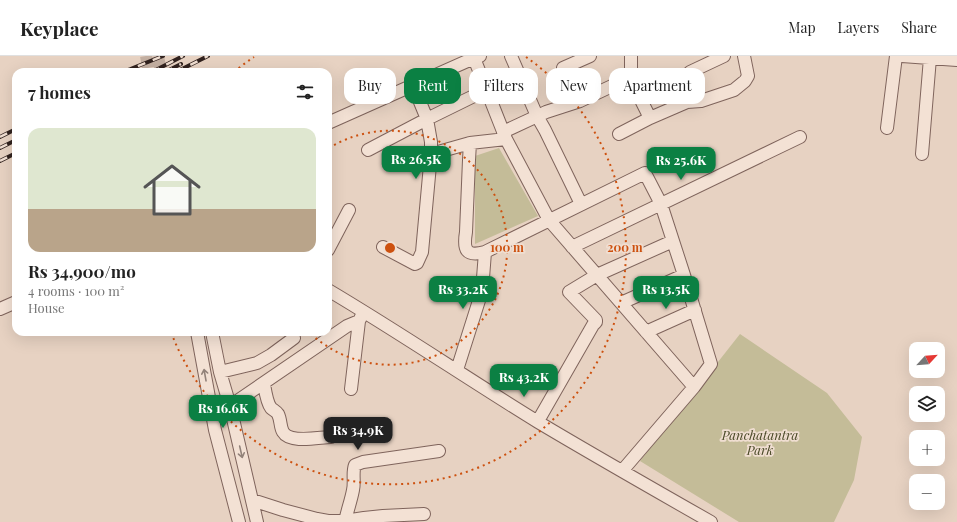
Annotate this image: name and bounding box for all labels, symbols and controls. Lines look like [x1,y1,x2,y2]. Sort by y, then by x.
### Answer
text: Keyplace [20,15,99,41]
text: Map [788,18,816,37]
text: Layers [838,18,879,37]
text: Share [901,18,937,37]
chip: Buy [344,68,396,104]
chip: Rent [404,68,461,104]
chip: Filters [469,68,538,104]
chip: New [546,68,601,104]
chip: Apartment [609,68,705,104]
text: 7 homes [28,81,91,103]
icon: filters [294,81,316,103]
pin: Rs 26.5K [375,146,457,180]
pin: Rs 25.6K [640,147,722,181]
text: Rs 26.5K [391,150,441,167]
text: Rs 25.6K [656,151,706,168]
icon: home [136,154,208,226]
text: 100 m [490,239,524,255]
text: 200 m [607,239,643,255]
centre of rings [383,241,397,255]
text: Rs 34,900/mo [28,260,136,282]
pin: Rs 33.2K [422,276,504,310]
pin: Rs 13.5K [625,276,707,310]
text: Rs 33.2K [438,280,488,297]
text: Rs 13.5K [642,280,690,297]
text: 4 rooms · 100 m² [28,282,124,299]
text: House [28,299,65,316]
north arrow [909,342,945,378]
map controls [909,342,945,510]
pin: Rs 43.2K [483,364,565,398]
text: Rs 43.2K [499,368,549,385]
one-way arrow [201,369,209,382]
button: layers [909,386,945,422]
pin: Rs 16.6K [182,395,264,429]
text: Rs 16.6K [198,399,248,416]
pin: Rs 34.9K [317,417,399,451]
text: Rs 34.9K [332,421,384,438]
park label: Panchatantra Park [721,426,798,458]
button: + [909,430,945,466]
one-way arrow [238,445,245,458]
button: − [909,474,945,510]

